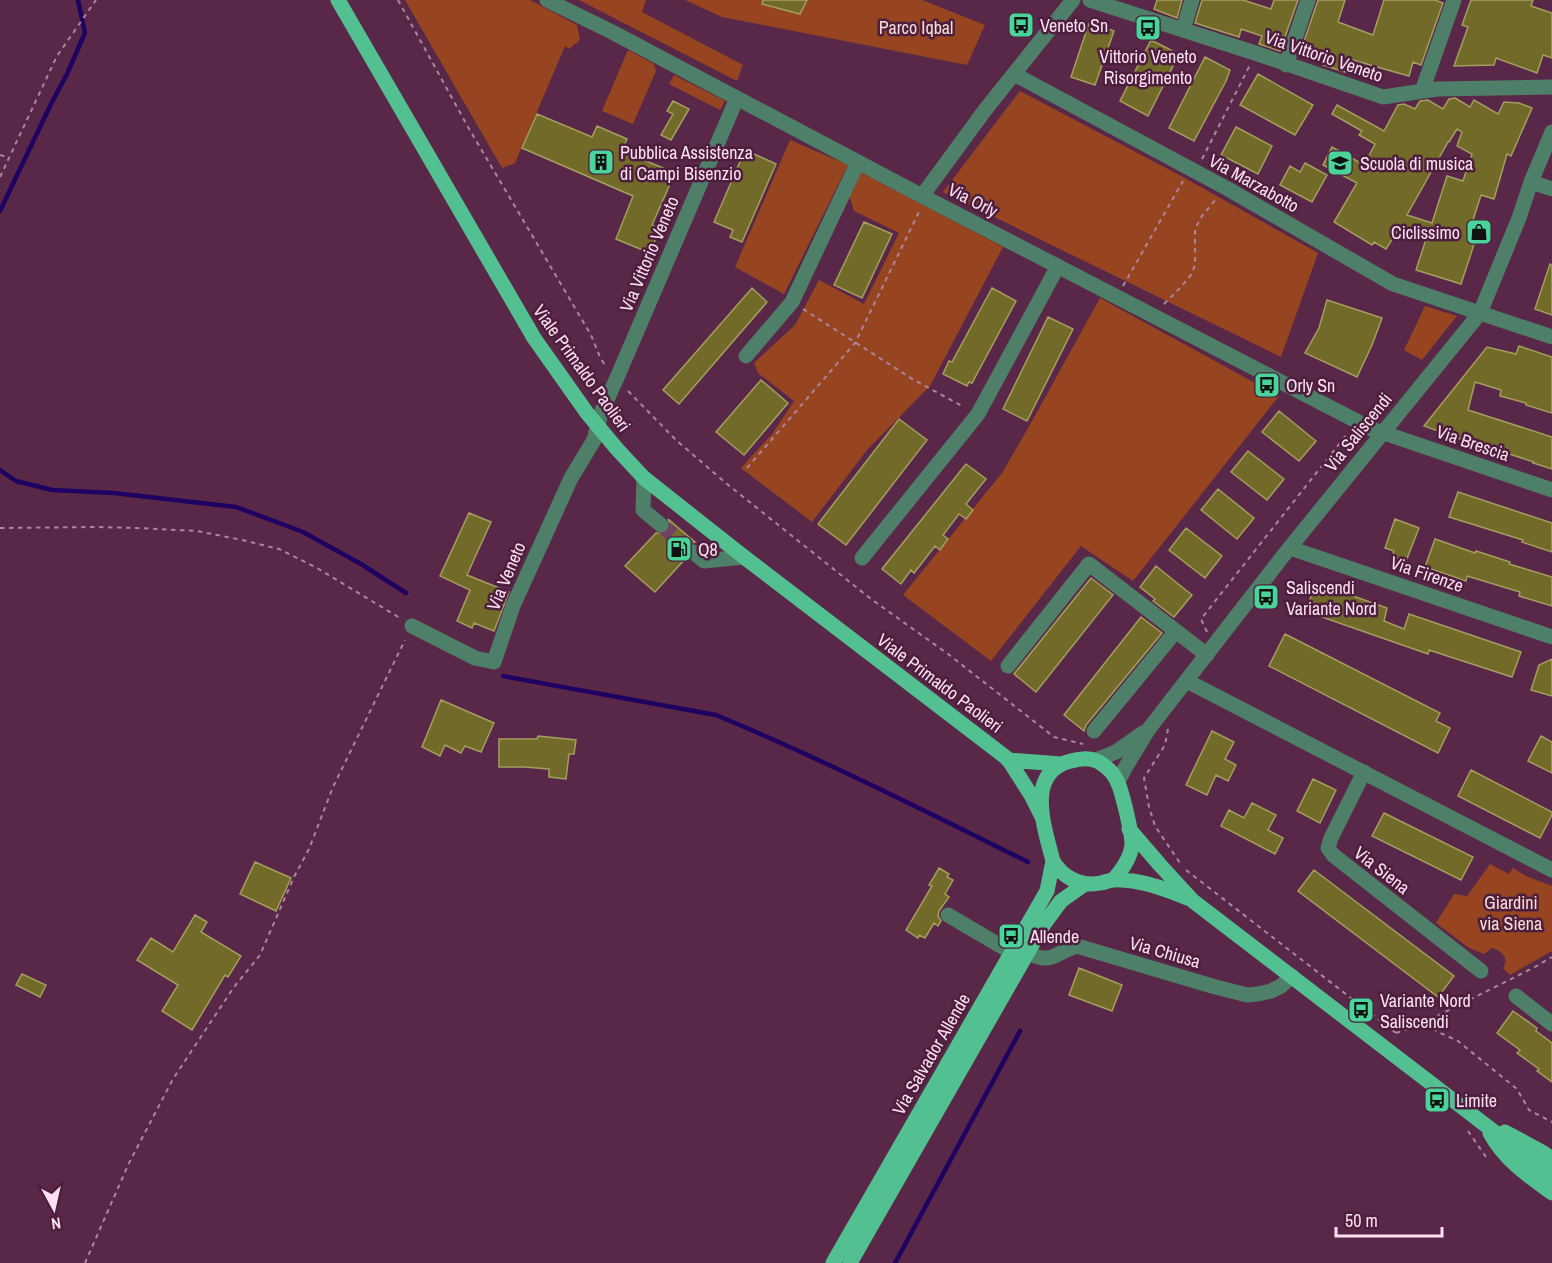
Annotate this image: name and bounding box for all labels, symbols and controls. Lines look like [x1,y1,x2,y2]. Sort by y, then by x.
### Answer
bus stop icon: Veneto Sn [1006,10,1036,40]
place label: Veneto Sn [1040,13,1108,38]
bus stop icon: Vittorio Veneto Risorgimento [1133,13,1163,43]
park label: Parco Iqbal [879,15,953,40]
street label: Via Vittorio Veneto [1262,24,1386,88]
place label: Vittorio Veneto Risorgimento [1099,44,1197,90]
place label: Pubblica Assistenza di Campi Bisenzio [620,140,753,186]
building icon: Pubblica Assistenza di Campi Bisenzio [586,147,616,177]
street label: Via Marzabotto [1204,148,1304,218]
school or university icon: Scuola di musica [1325,148,1355,178]
place label: Scuola di musica [1360,151,1473,176]
street label: Via Orly [944,177,1003,223]
street label: Via Vittorio Veneto [613,192,685,316]
shop icon: Ciclissimo [1464,217,1494,247]
place label: Ciclissimo [1391,220,1460,245]
street label: Viale Primaldo Paolieri [527,299,637,437]
bus stop icon: Orly Sn [1252,370,1282,400]
place label: Orly Sn [1286,373,1335,398]
street label: Via Saliscendi [1318,387,1398,477]
street label: Via Brescia [1433,419,1513,467]
fuel station icon: Q8 [664,534,694,564]
place label: Q8 [698,537,718,562]
street label: Via Veneto [480,538,532,614]
street label: Via Firenze [1387,550,1467,598]
place label: Saliscendi Variante Nord [1286,575,1377,621]
bus stop icon: Saliscendi Variante Nord [1251,582,1281,612]
street label: Viale Primaldo Paolieri [872,627,1008,739]
street label: Via Siena [1349,840,1415,900]
park label: Giardini via Siena [1480,890,1542,936]
bus stop icon: Allende [996,921,1026,951]
place label: Allende [1029,924,1079,949]
street label: Via Chiusa [1127,930,1203,974]
place label: Variante Nord Saliscendi [1380,988,1471,1034]
street label: Via Salvador Allende [886,989,976,1119]
bus stop icon: Variante Nord Saliscendi [1346,995,1376,1025]
bus stop icon: Limite [1422,1085,1452,1115]
place label: Limite [1456,1088,1497,1113]
north arrow [24,1179,84,1239]
scale bar [1336,1200,1442,1238]
text: 50 m [1345,1208,1378,1233]
text: N [50,1212,62,1235]

